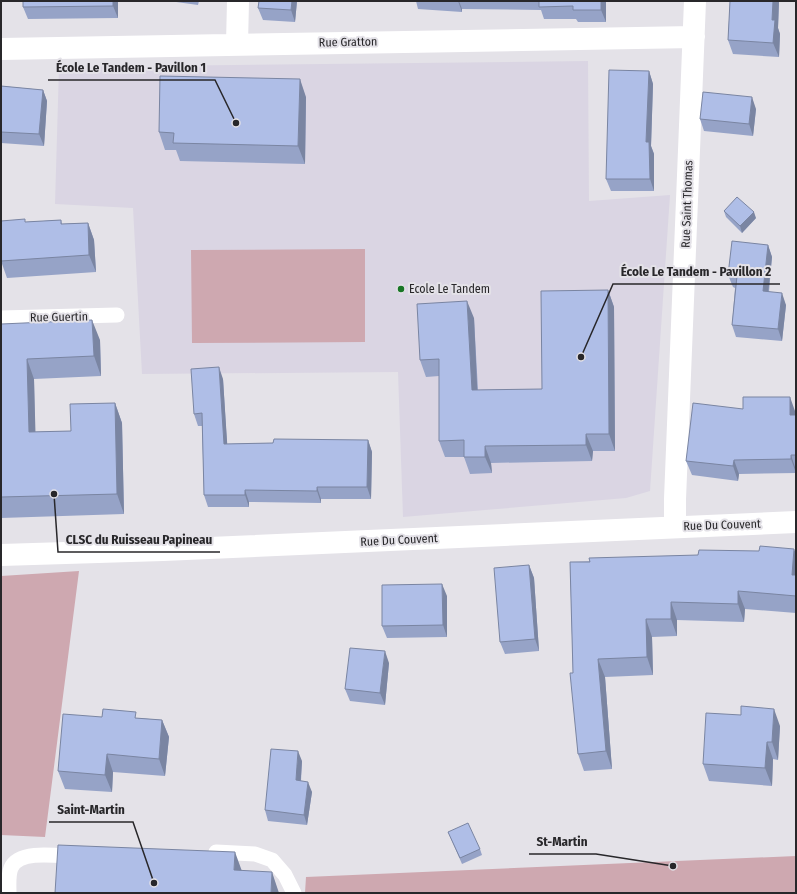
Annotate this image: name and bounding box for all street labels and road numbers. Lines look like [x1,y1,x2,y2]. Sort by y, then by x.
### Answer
street label: Rue Gratton [319,34,377,50]
street label: Rue Saint Thomas [678,160,696,248]
street label: Rue Guertin [30,309,88,325]
street label: Rue Du Couvent [683,517,761,533]
street label: Rue Du Couvent [360,531,438,549]

